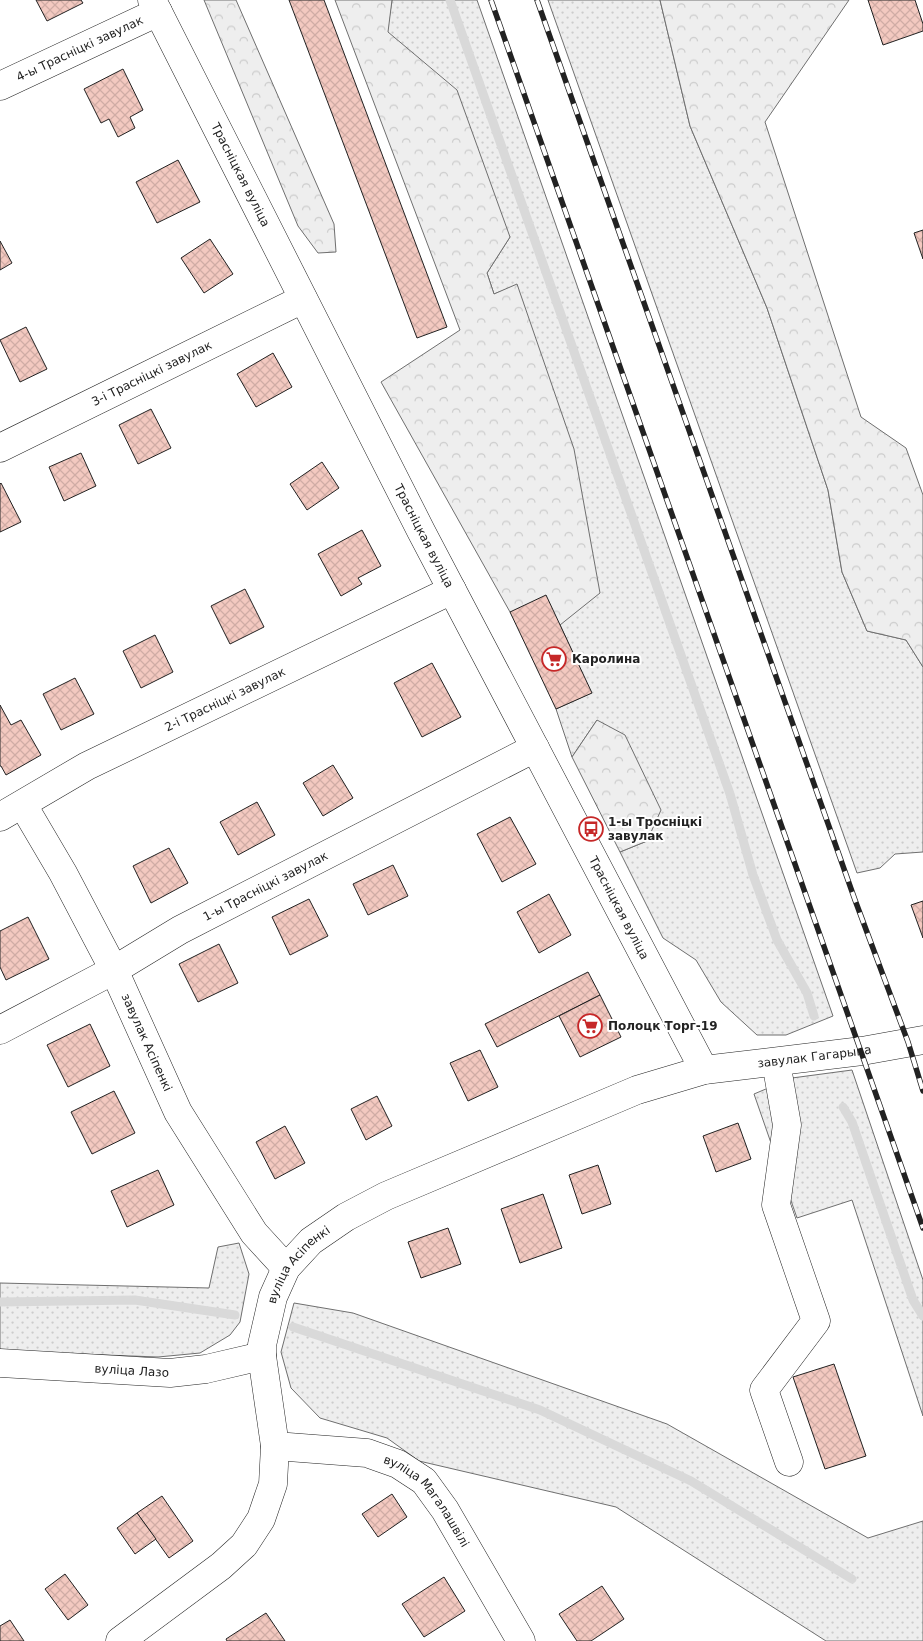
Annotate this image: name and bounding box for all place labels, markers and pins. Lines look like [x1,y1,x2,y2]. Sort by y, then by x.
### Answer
supermarket icon: Каролина [541,646,567,672]
place label: Каролина [572,652,640,666]
place label: 1-ы Тросніцкі завулак [608,815,702,843]
bus stop icon: 1-ы Тросніцкі завулак [578,816,604,842]
supermarket icon: Полоцк Торг-19 [577,1013,603,1039]
place label: Полоцк Торг-19 [608,1019,718,1033]

